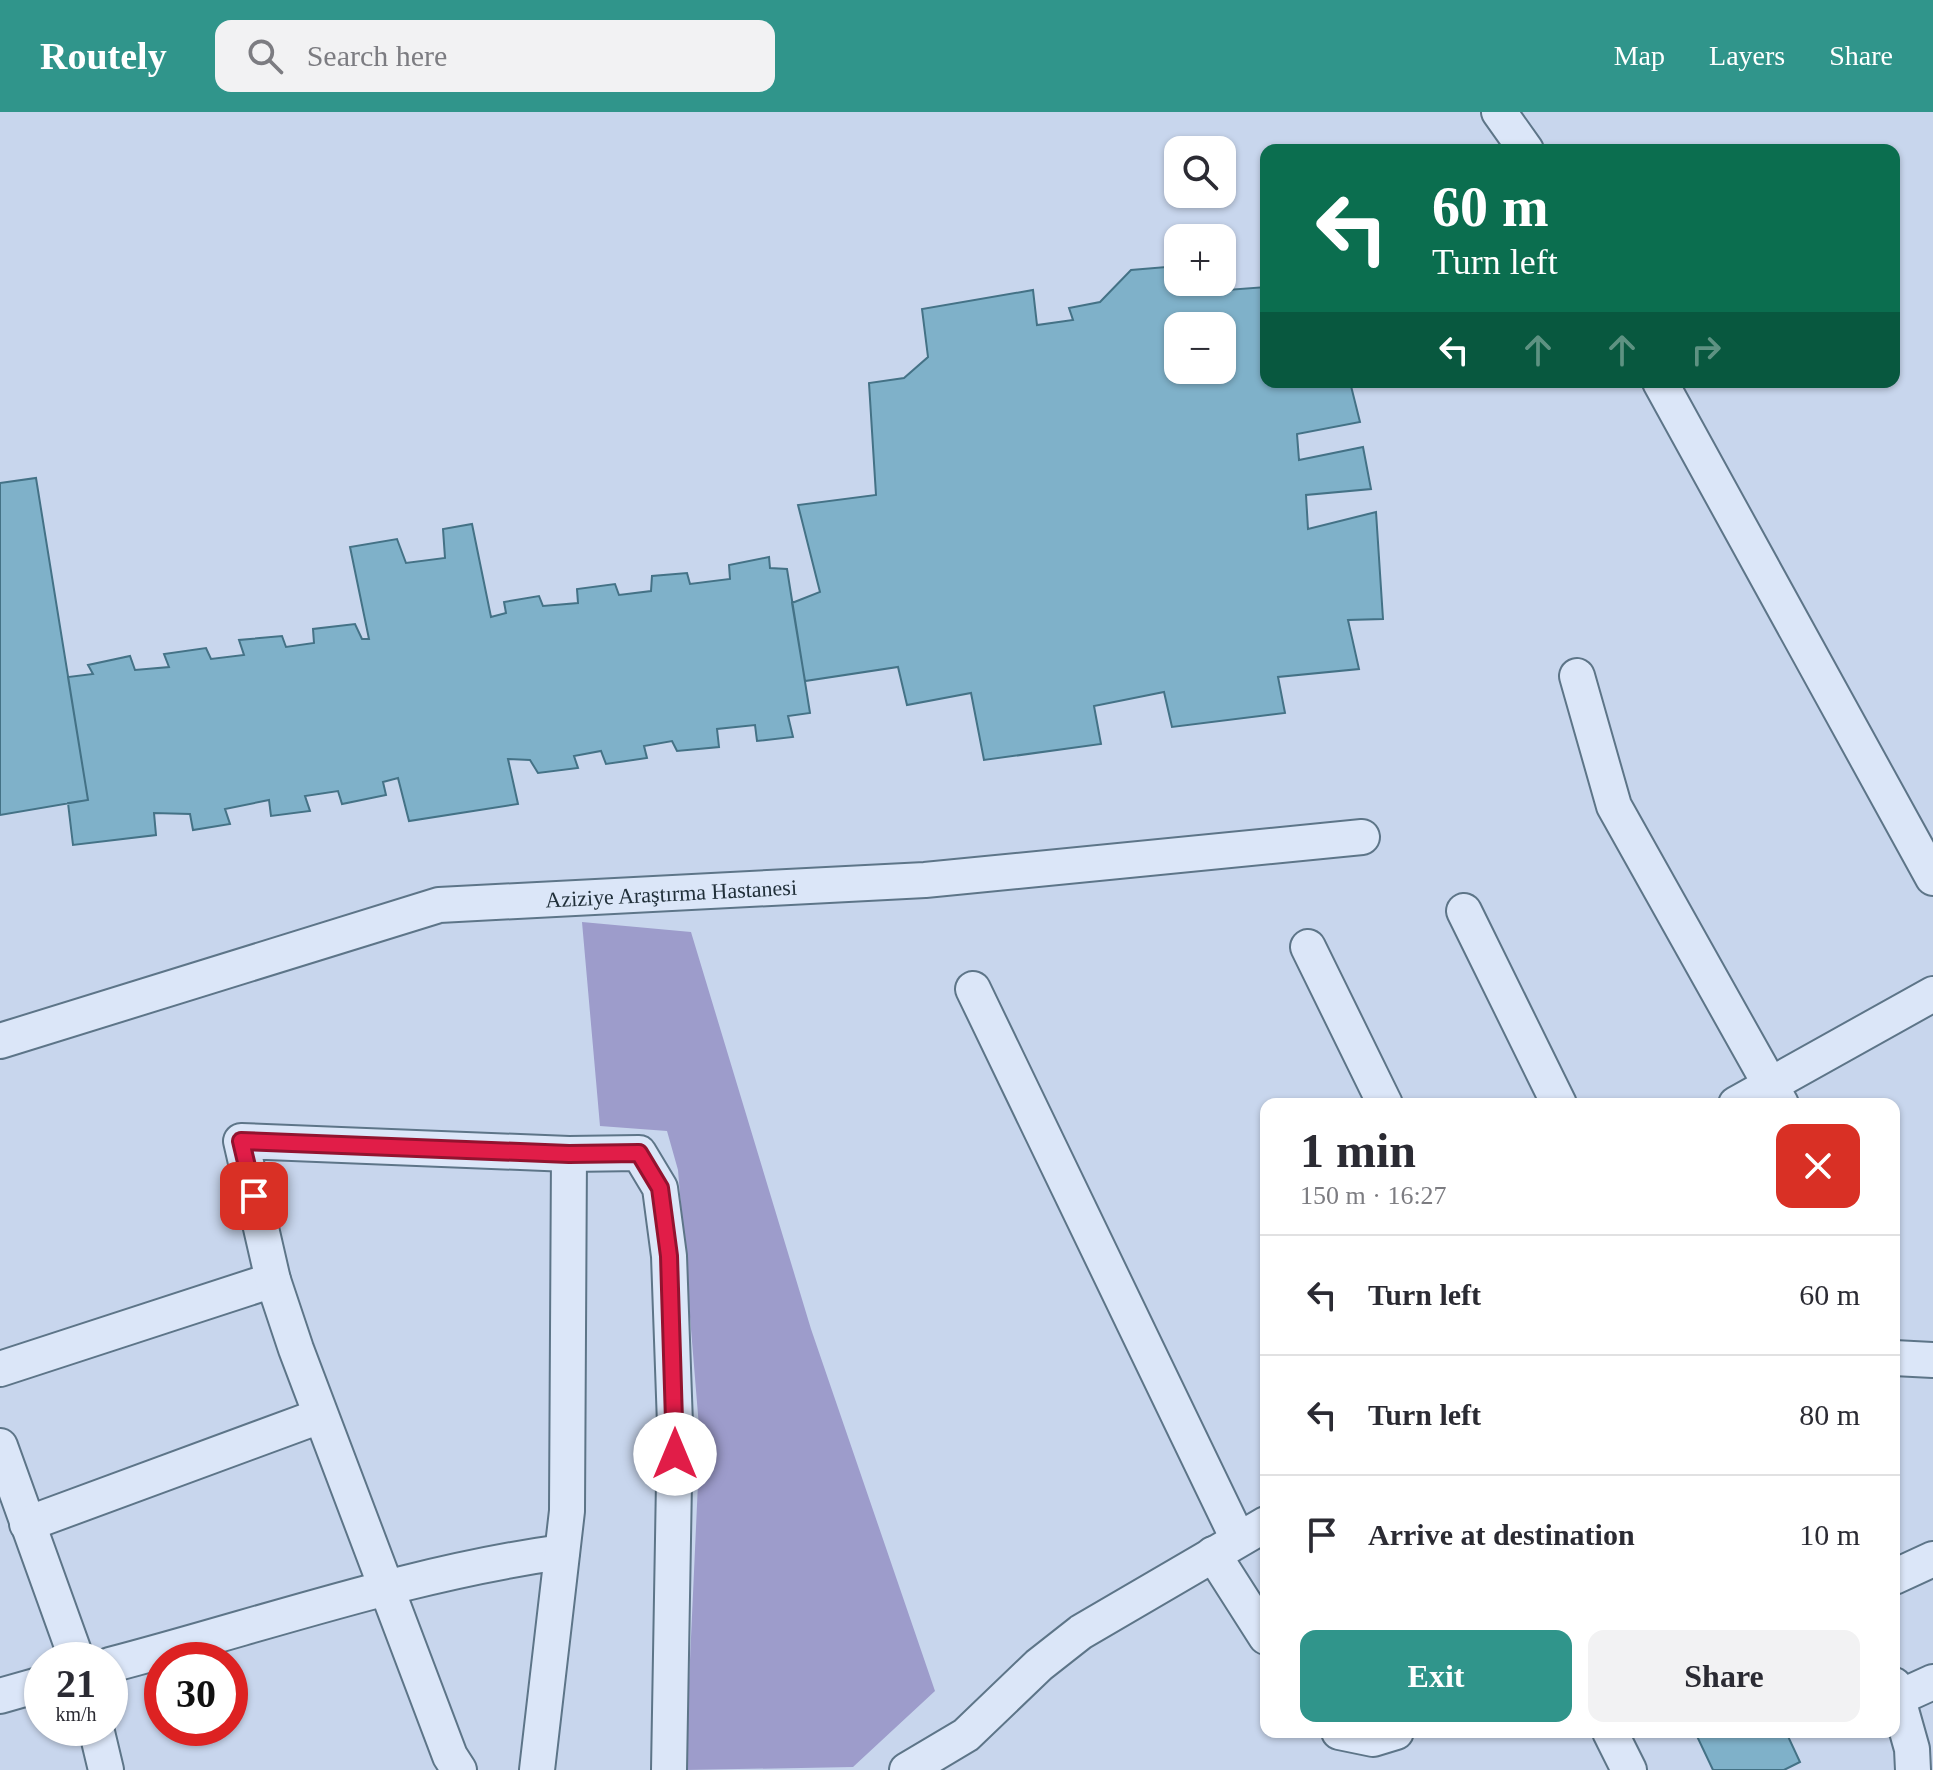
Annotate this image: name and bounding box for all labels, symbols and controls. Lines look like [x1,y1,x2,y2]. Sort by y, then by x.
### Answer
search box [215,20,775,92]
icon: search [243,34,287,78]
text: Routely [40,35,167,77]
text: Search here [307,39,447,72]
text: Map [1614,40,1665,71]
text: Layers [1709,40,1785,71]
text: Share [1829,40,1893,71]
map controls [1164,136,1236,384]
button: search [1164,136,1236,208]
icon: left [1300,176,1404,280]
text: 60 m [1432,176,1549,238]
button: + [1164,224,1236,296]
text: Turn left [1432,242,1558,282]
button: − [1164,312,1236,384]
icon: left [1432,328,1476,372]
icon: ahead [1516,328,1560,372]
icon: ahead [1600,328,1644,372]
icon: right [1684,328,1728,372]
street label: Aziziye Araştırma Hastanesi [545,875,798,913]
text: 1 min [1300,1124,1416,1177]
button: close [1776,1124,1860,1208]
pin [220,1162,288,1230]
icon: arrive [232,1174,276,1218]
text: 150 m · 16:27 [1300,1181,1447,1210]
icon: left [1300,1273,1344,1317]
text: Turn left [1368,1278,1481,1311]
text: 60 m [1799,1278,1860,1311]
icon: left [1300,1393,1344,1437]
text: Turn left [1368,1398,1481,1431]
text: 80 m [1799,1398,1860,1431]
position arrow [633,1412,717,1496]
icon: arrive [1300,1513,1344,1557]
text: Arrive at destination [1368,1518,1635,1551]
text: 10 m [1799,1518,1860,1551]
button: Exit [1300,1630,1572,1722]
button: Share [1588,1630,1860,1722]
speed limit sign: 30 [144,1642,248,1746]
text: 21 [56,1661,96,1706]
text: km/h [55,1703,97,1725]

